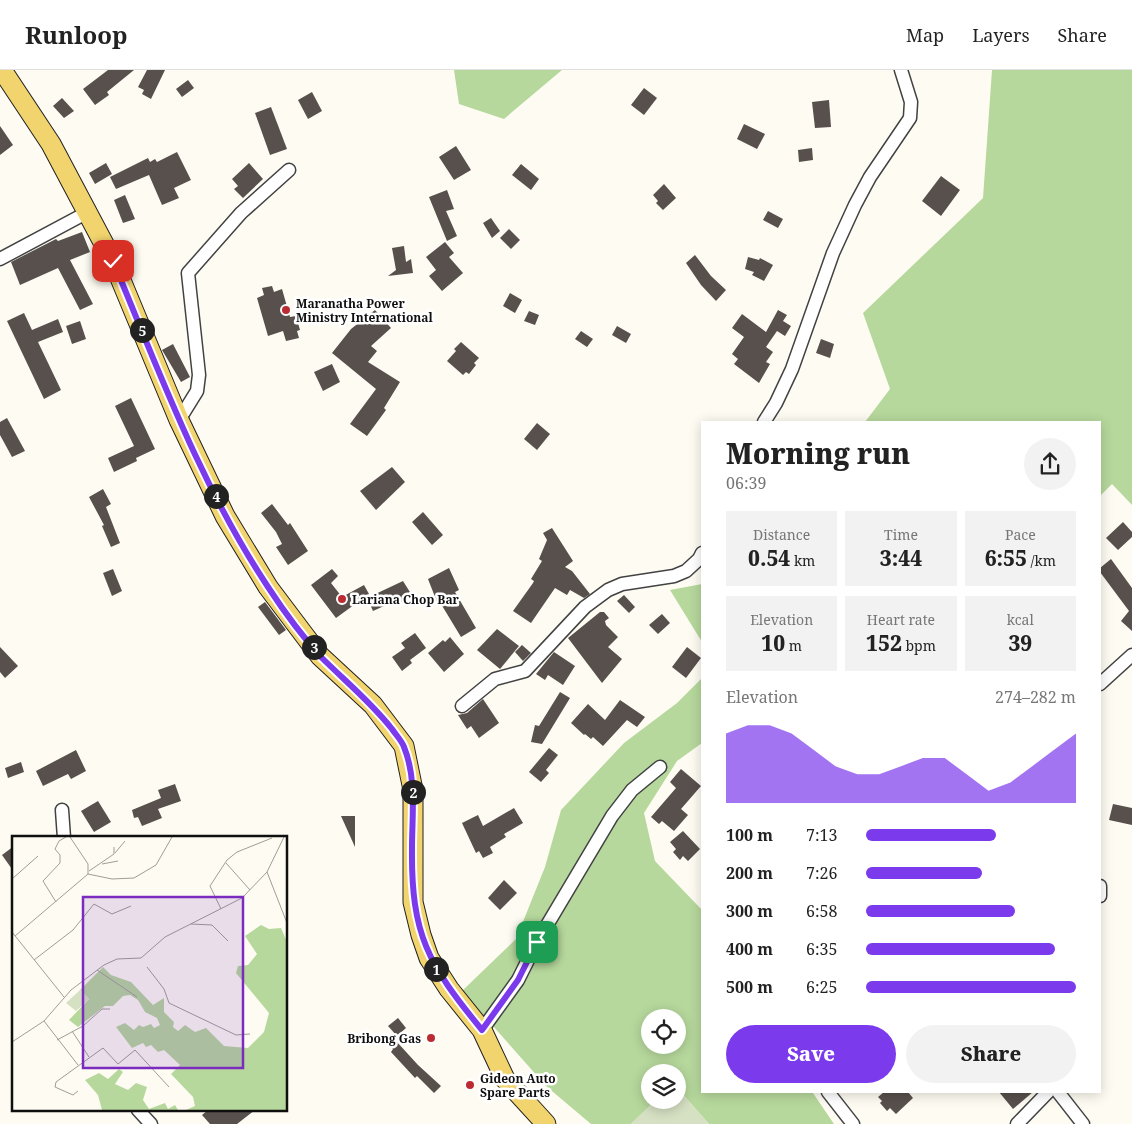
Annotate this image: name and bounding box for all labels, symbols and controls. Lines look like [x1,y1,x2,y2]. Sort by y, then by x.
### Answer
text: Runloop [25,18,128,51]
text: Map [906,23,944,47]
text: Layers [972,23,1030,47]
text: Share [1058,23,1107,47]
pin [92,240,134,282]
icon: check [99,247,127,275]
place label: Maranatha Power Ministry International [296,295,434,326]
marker: Maranatha Power Ministry International [280,304,292,316]
pin: 5 [130,318,154,342]
text: 5 [139,321,146,340]
text: Morning run [726,434,910,472]
button: share [1024,438,1076,490]
text: 06:39 [726,472,766,494]
pin: 4 [204,484,228,508]
text: 4 [213,487,220,506]
text: Distance [753,525,810,544]
text: Time [884,525,918,544]
text: Pace [1005,525,1036,544]
text: 0.54 [748,544,790,572]
text: 3:44 [880,544,922,572]
text: 6:55 [985,544,1027,572]
text: km [790,551,815,570]
text: /km [1027,551,1056,570]
place label: Lariana Chop Bar [352,591,460,608]
marker: Lariana Chop Bar [336,593,348,605]
text: Elevation [750,610,813,629]
text: Heart rate [867,610,935,629]
text: kcal [1007,610,1034,629]
text: 10 [761,629,785,657]
text: 152 [866,629,902,657]
text: 39 [1008,629,1032,657]
pin: 3 [302,634,326,660]
text: m [785,636,802,655]
text: bpm [902,636,936,655]
text: 3 [311,638,318,657]
text: Elevation [726,686,798,708]
text: 274–282 m [995,686,1076,708]
pin: 2 [400,780,426,804]
text: 2 [410,783,417,802]
text: 100 m [726,824,773,846]
text: 7:13 [806,824,837,846]
inset map [12,836,288,1112]
text: 200 m [726,862,773,884]
text: 7:26 [806,862,837,884]
text: 300 m [726,900,773,922]
text: 6:58 [806,900,837,922]
pin [516,921,558,963]
icon: arrive [523,928,551,956]
text: 400 m [726,938,773,960]
text: 6:35 [806,938,837,960]
pin: 1 [424,956,448,982]
text: 1 [433,960,440,979]
text: 500 m [726,976,773,998]
text: 6:25 [806,976,837,998]
map controls [641,1009,686,1109]
button: locate [641,1009,686,1054]
button: Save [726,1025,896,1083]
button: Share [906,1025,1076,1083]
place label: Bribong Gas [347,1030,421,1047]
marker: Bribong Gas [425,1032,437,1044]
button: layers [641,1064,686,1109]
place label: Gideon Auto Spare Parts [480,1070,556,1101]
marker: Gideon Auto Spare Parts [464,1079,476,1091]

